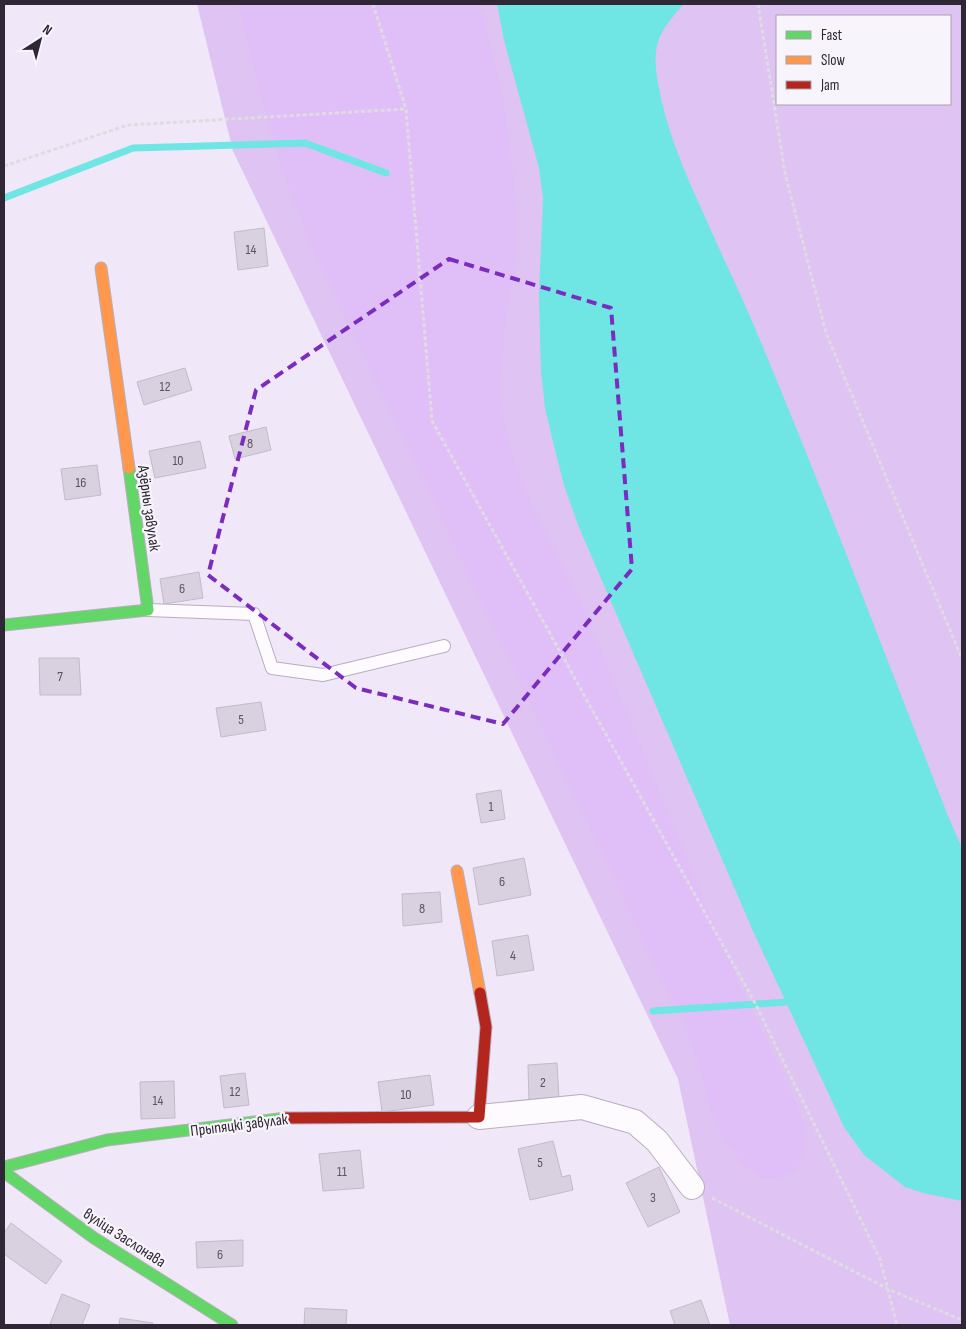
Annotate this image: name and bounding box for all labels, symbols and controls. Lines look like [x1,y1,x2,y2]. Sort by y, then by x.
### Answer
north arrow [15,15,65,65]
legend [776,15,951,105]
text: N [39,21,55,39]
text: Fast [821,26,843,45]
text: Slow [821,51,845,70]
text: Jam [820,76,839,95]
house number: 14 [246,241,257,258]
house number: 12 [160,378,171,395]
house number: 8 [247,435,253,452]
house number: 10 [172,452,184,469]
street label: Азёрны завулак [133,463,164,553]
house number: 16 [75,474,87,491]
house number: 6 [179,580,185,597]
house number: 7 [57,668,63,685]
house number: 5 [238,711,244,728]
house number: 1 [489,798,494,815]
house number: 6 [499,873,505,890]
house number: 8 [419,900,425,917]
house number: 4 [510,947,516,964]
house number: 2 [540,1074,546,1091]
house number: 12 [230,1083,241,1100]
house number: 10 [400,1086,412,1103]
house number: 14 [153,1092,164,1109]
street label: Прыпяцкі завулак [189,1110,290,1141]
house number: 5 [537,1154,543,1171]
house number: 11 [337,1163,347,1180]
house number: 3 [650,1189,656,1206]
street label: вуліца Заслонава [79,1205,169,1272]
house number: 6 [217,1246,223,1263]

